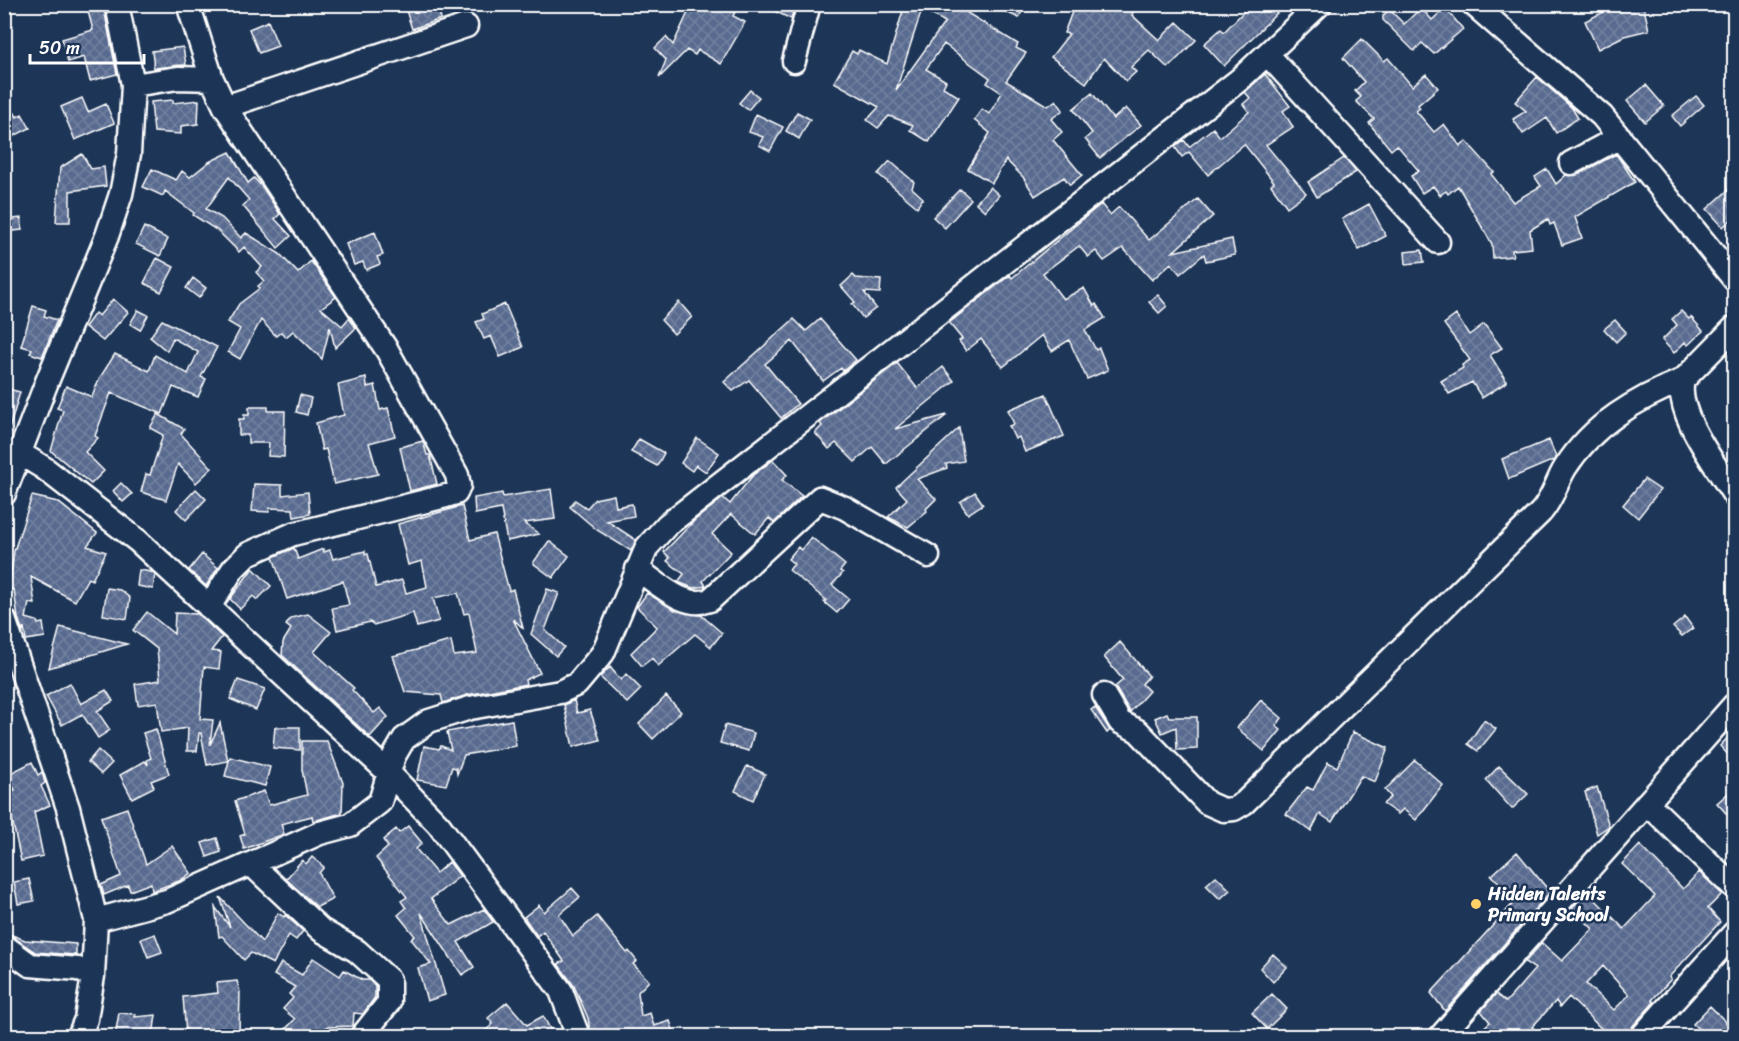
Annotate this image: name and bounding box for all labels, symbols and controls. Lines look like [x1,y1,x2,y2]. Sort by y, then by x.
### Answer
scale bar [30,27,144,65]
text: 50 m [39,32,80,64]
place label: Hidden Talents Primary School [1487,878,1610,931]
marker: Hidden Talents Primary School [1469,897,1483,911]

